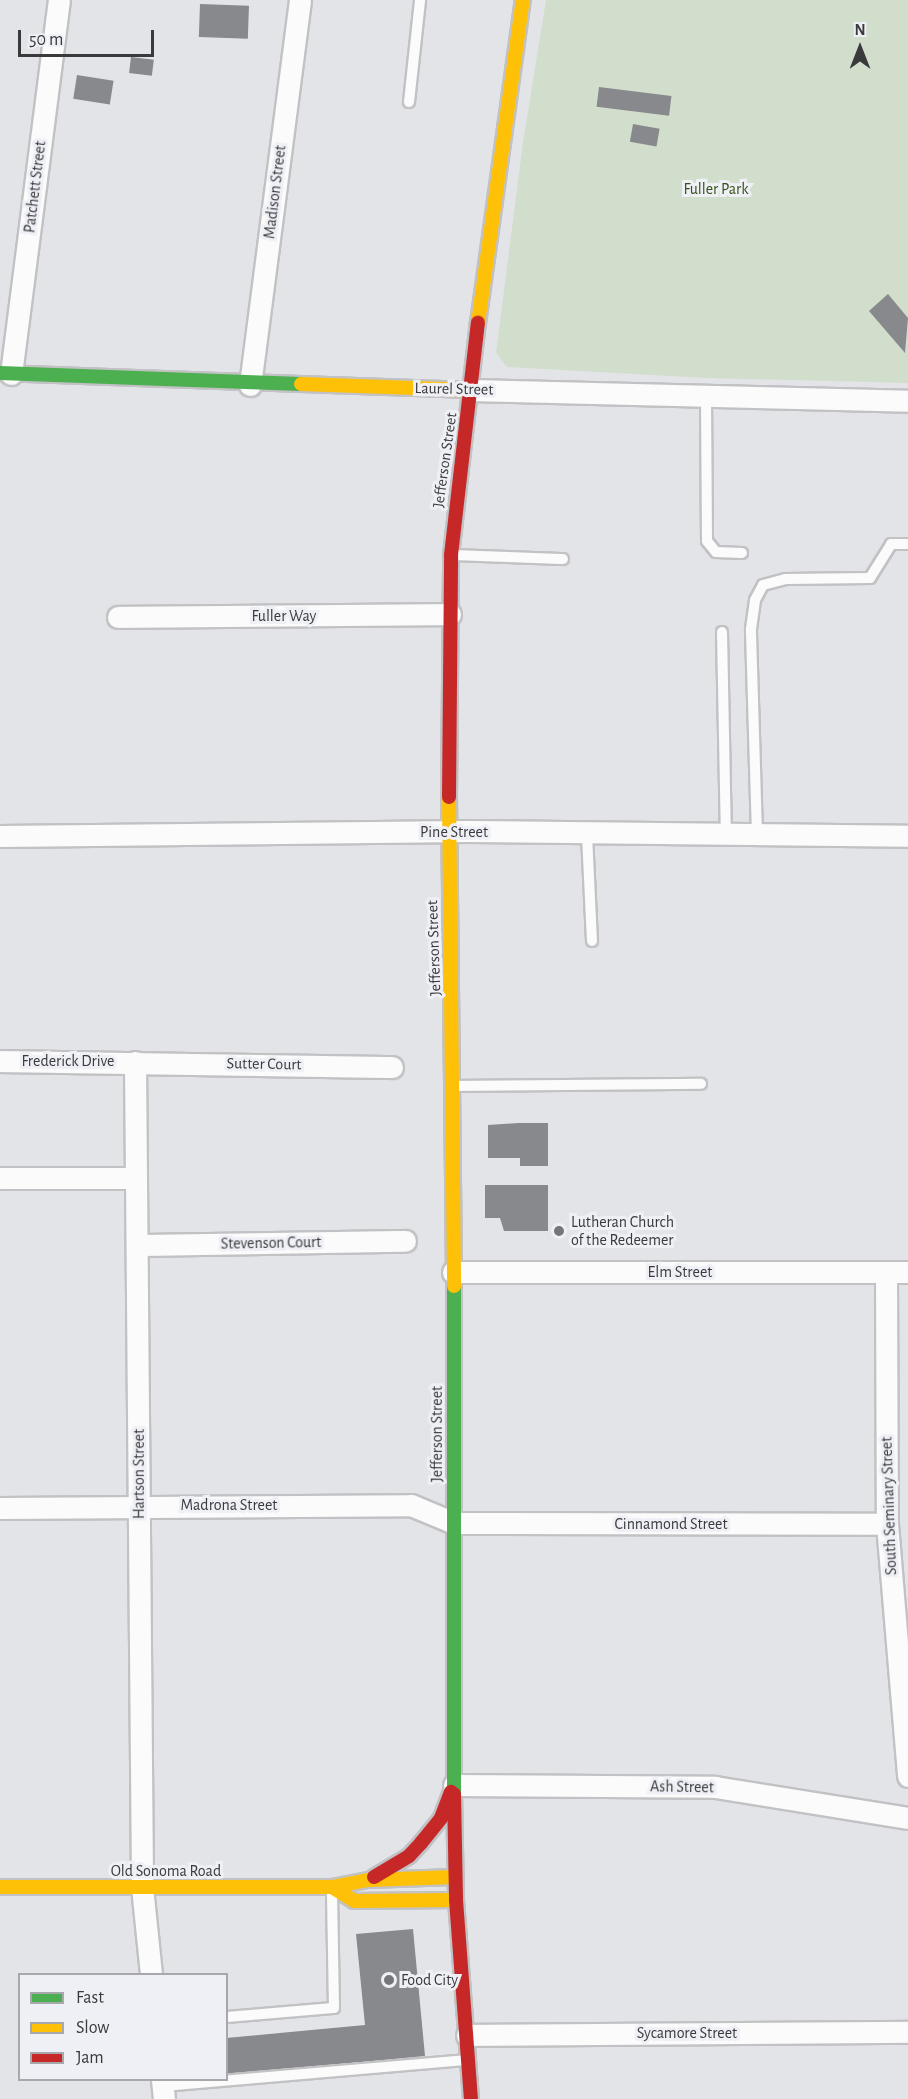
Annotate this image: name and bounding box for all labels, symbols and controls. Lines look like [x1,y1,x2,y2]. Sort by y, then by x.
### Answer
scale bar [21,18,158,56]
north arrow [830,18,890,78]
text: N [854,22,866,38]
text: 50 m [29,31,63,49]
street label: Patchett Street [20,140,50,234]
street label: Madison Street [260,144,290,240]
park label: Fuller Park [683,179,749,199]
street label: Laurel Street [414,379,494,399]
street label: Jefferson Street [429,411,461,509]
street label: Fuller Way [252,606,316,626]
street label: Pine Street [420,822,488,842]
street label: Jefferson Street [423,900,445,996]
street label: Frederick Drive [22,1051,114,1071]
street label: Sutter Court [226,1054,302,1074]
place label: Lutheran Church of the Redeemer [571,1212,674,1250]
marker: Lutheran Church of the Redeemer [552,1224,566,1238]
street label: Stevenson Court [221,1233,321,1253]
street label: Elm Street [648,1262,712,1282]
street label: Jefferson Street [427,1386,447,1482]
street label: Hartson Street [129,1429,149,1519]
street label: South Seminary Street [877,1436,901,1576]
street label: Madrona Street [181,1495,277,1515]
street label: Cinnamond Street [614,1514,728,1534]
street label: Ash Street [650,1777,714,1797]
street label: Old Sonoma Road [111,1861,221,1881]
place label: Food City [401,1970,458,1990]
legend [18,1973,228,2081]
marker: Food City [382,1973,396,1987]
text: Fast [76,1989,104,2007]
text: Slow [76,2019,109,2037]
street label: Sycamore Street [637,2023,737,2043]
text: Jam [76,2049,104,2067]

